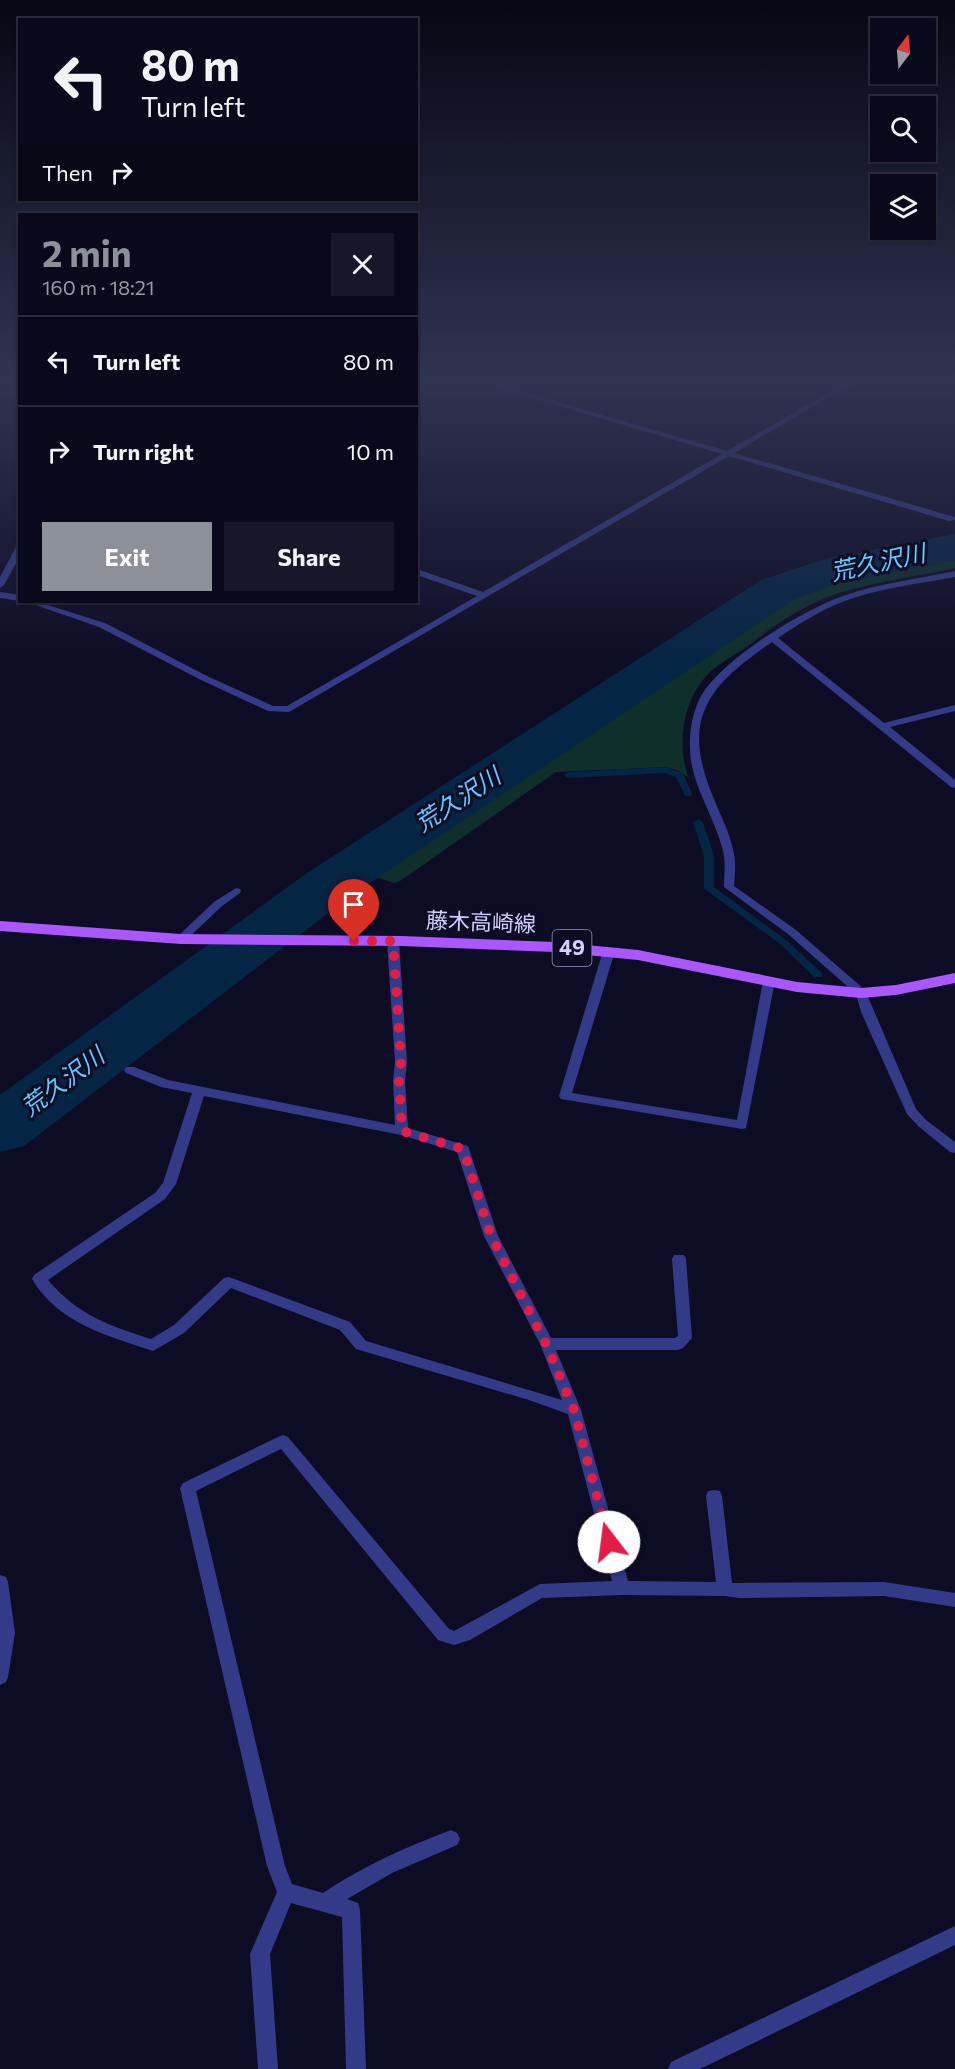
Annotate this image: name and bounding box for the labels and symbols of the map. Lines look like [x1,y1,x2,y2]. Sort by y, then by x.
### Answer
north arrow [870,18,936,84]
water label: 荒久沢川 [828,537,931,586]
water label: 荒久沢川 [409,759,508,837]
pin [328,879,379,941]
street label: 藤木高崎線 [426,906,536,937]
road number: 49 [552,930,592,966]
water label: 荒久沢川 [15,1039,112,1121]
position arrow [577,1510,641,1574]

